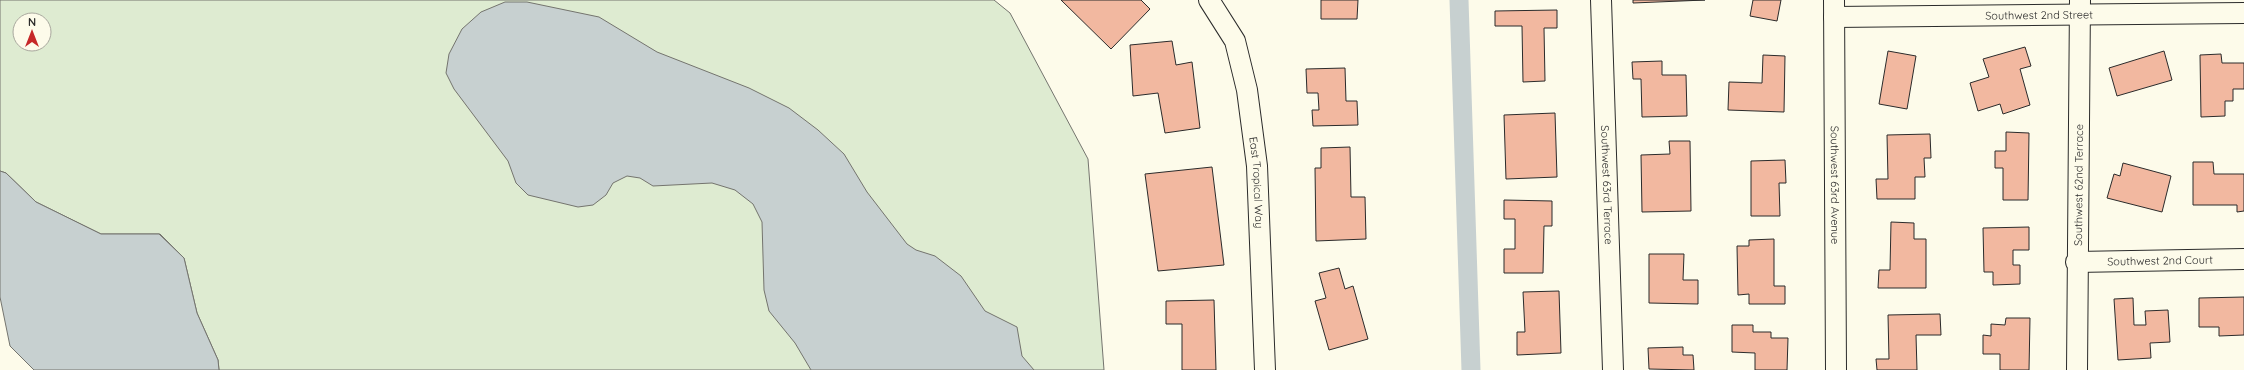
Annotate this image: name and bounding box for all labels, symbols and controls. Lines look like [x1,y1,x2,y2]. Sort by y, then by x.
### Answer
street label: Southwest 2nd Street [1985,7,2093,23]
north arrow [12,12,52,52]
text: N [28,15,36,29]
street label: Southwest 62nd Terrace [2071,124,2086,246]
street label: Southwest 63rd Terrace [1598,125,1616,245]
street label: Southwest 63rd Avenue [1828,126,1842,244]
street label: East Tropical Way [1246,136,1266,229]
street label: Southwest 2nd Court [2107,253,2213,268]

